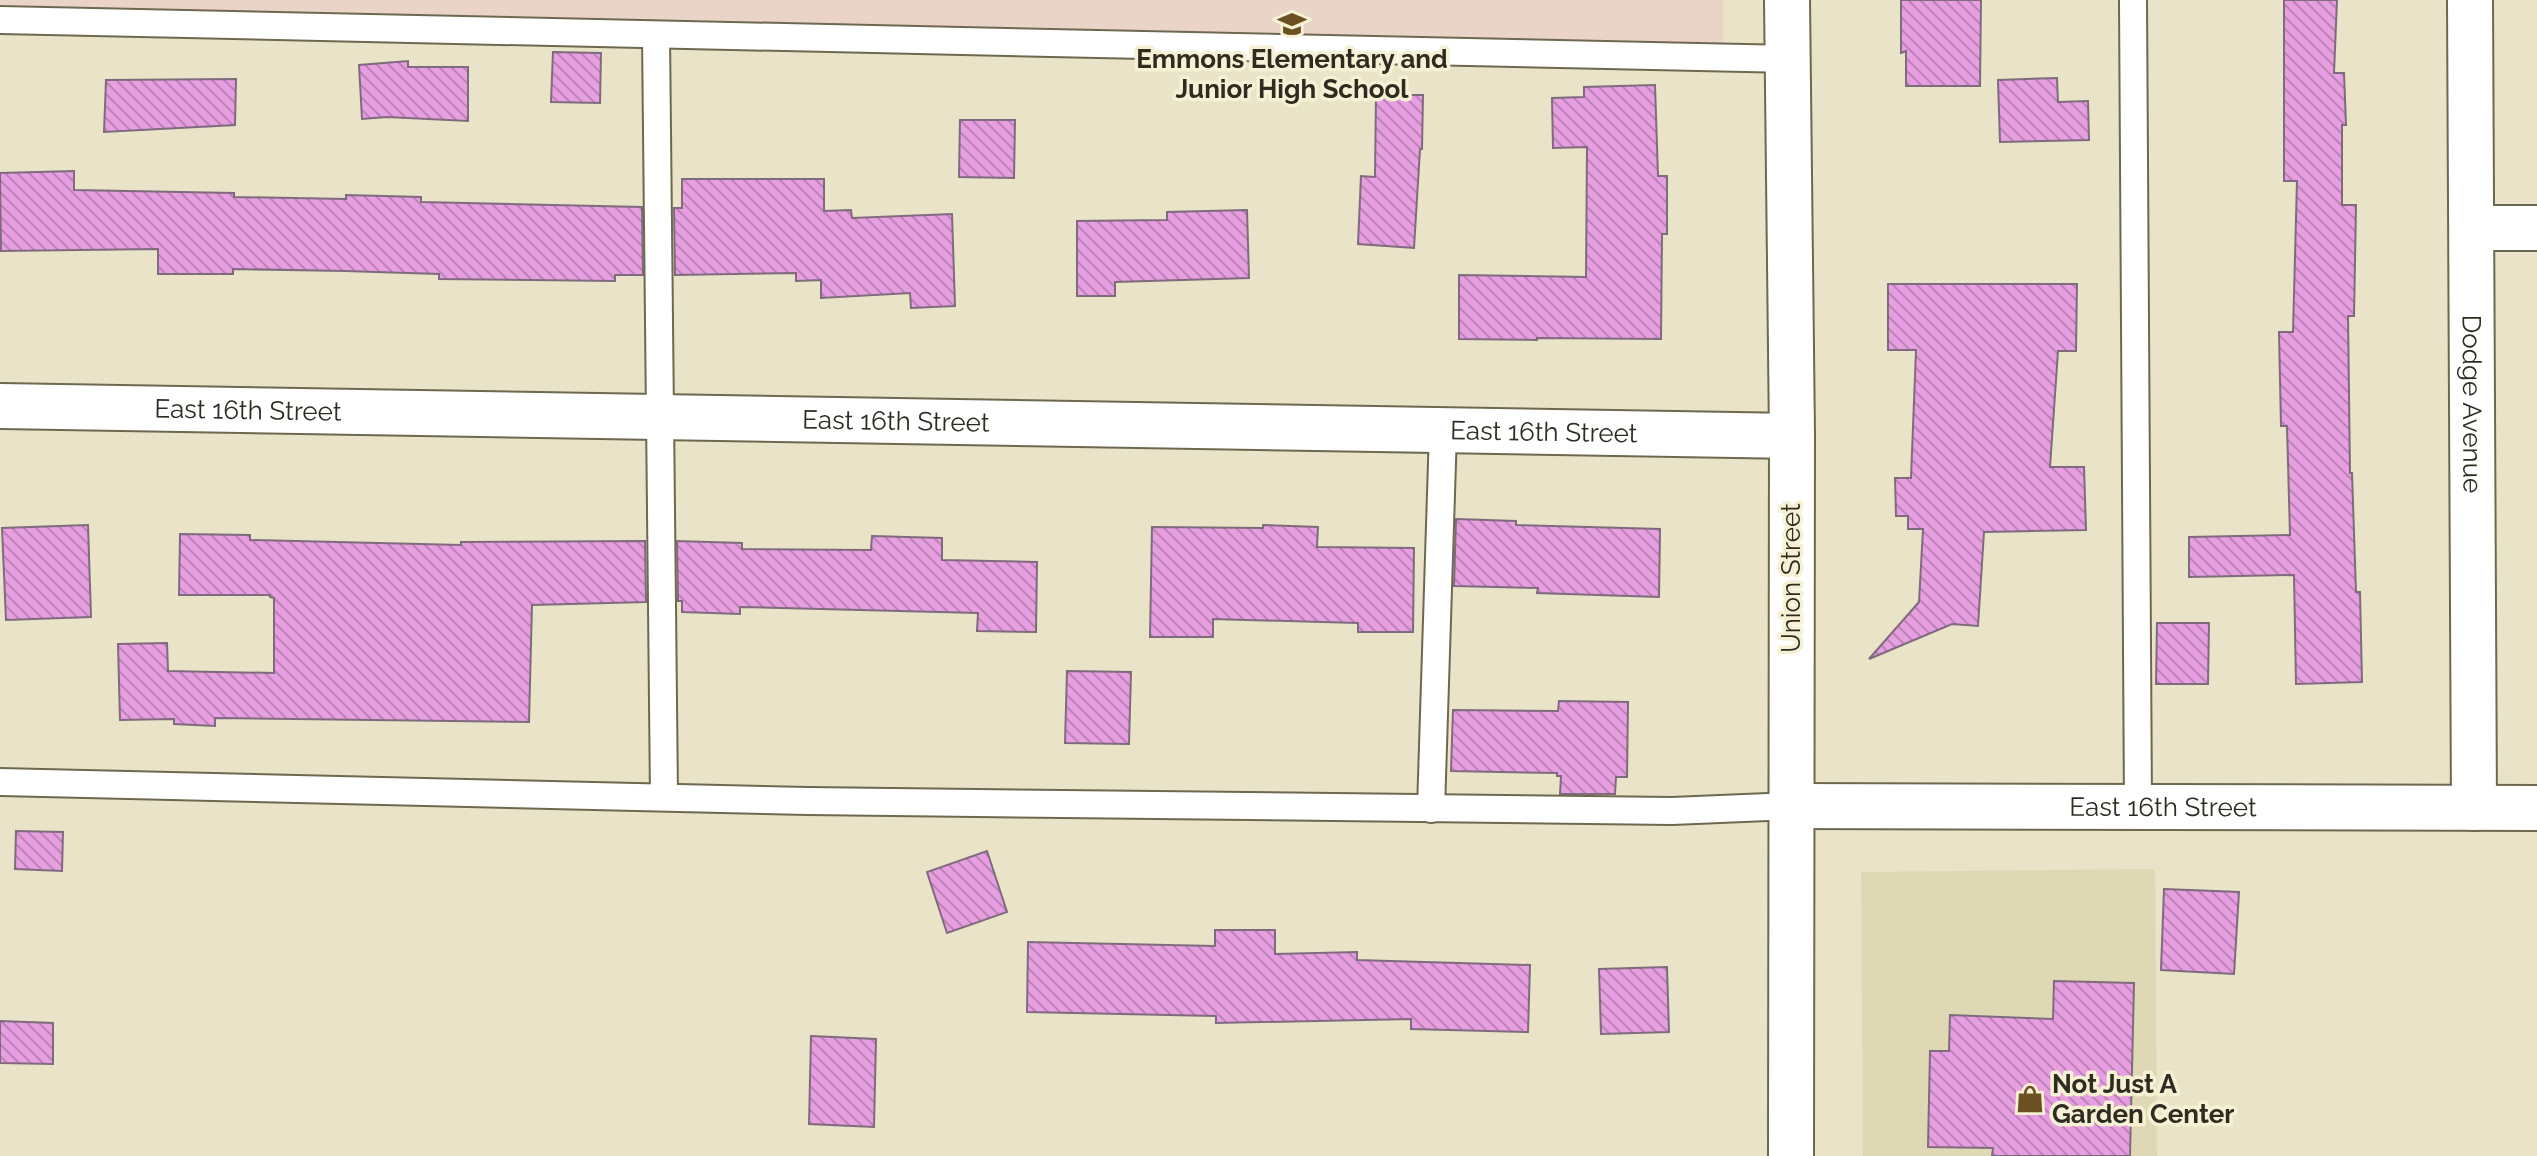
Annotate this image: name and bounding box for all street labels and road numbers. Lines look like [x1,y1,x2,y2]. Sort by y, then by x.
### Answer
street label: Dodge Avenue [2457,315,2487,493]
street label: East 16th Street [154,394,342,427]
street label: East 16th Street [802,404,990,438]
street label: East 16th Street [1450,415,1638,448]
street label: Union Street [1776,503,1806,653]
street label: East 16th Street [2069,792,2257,822]

